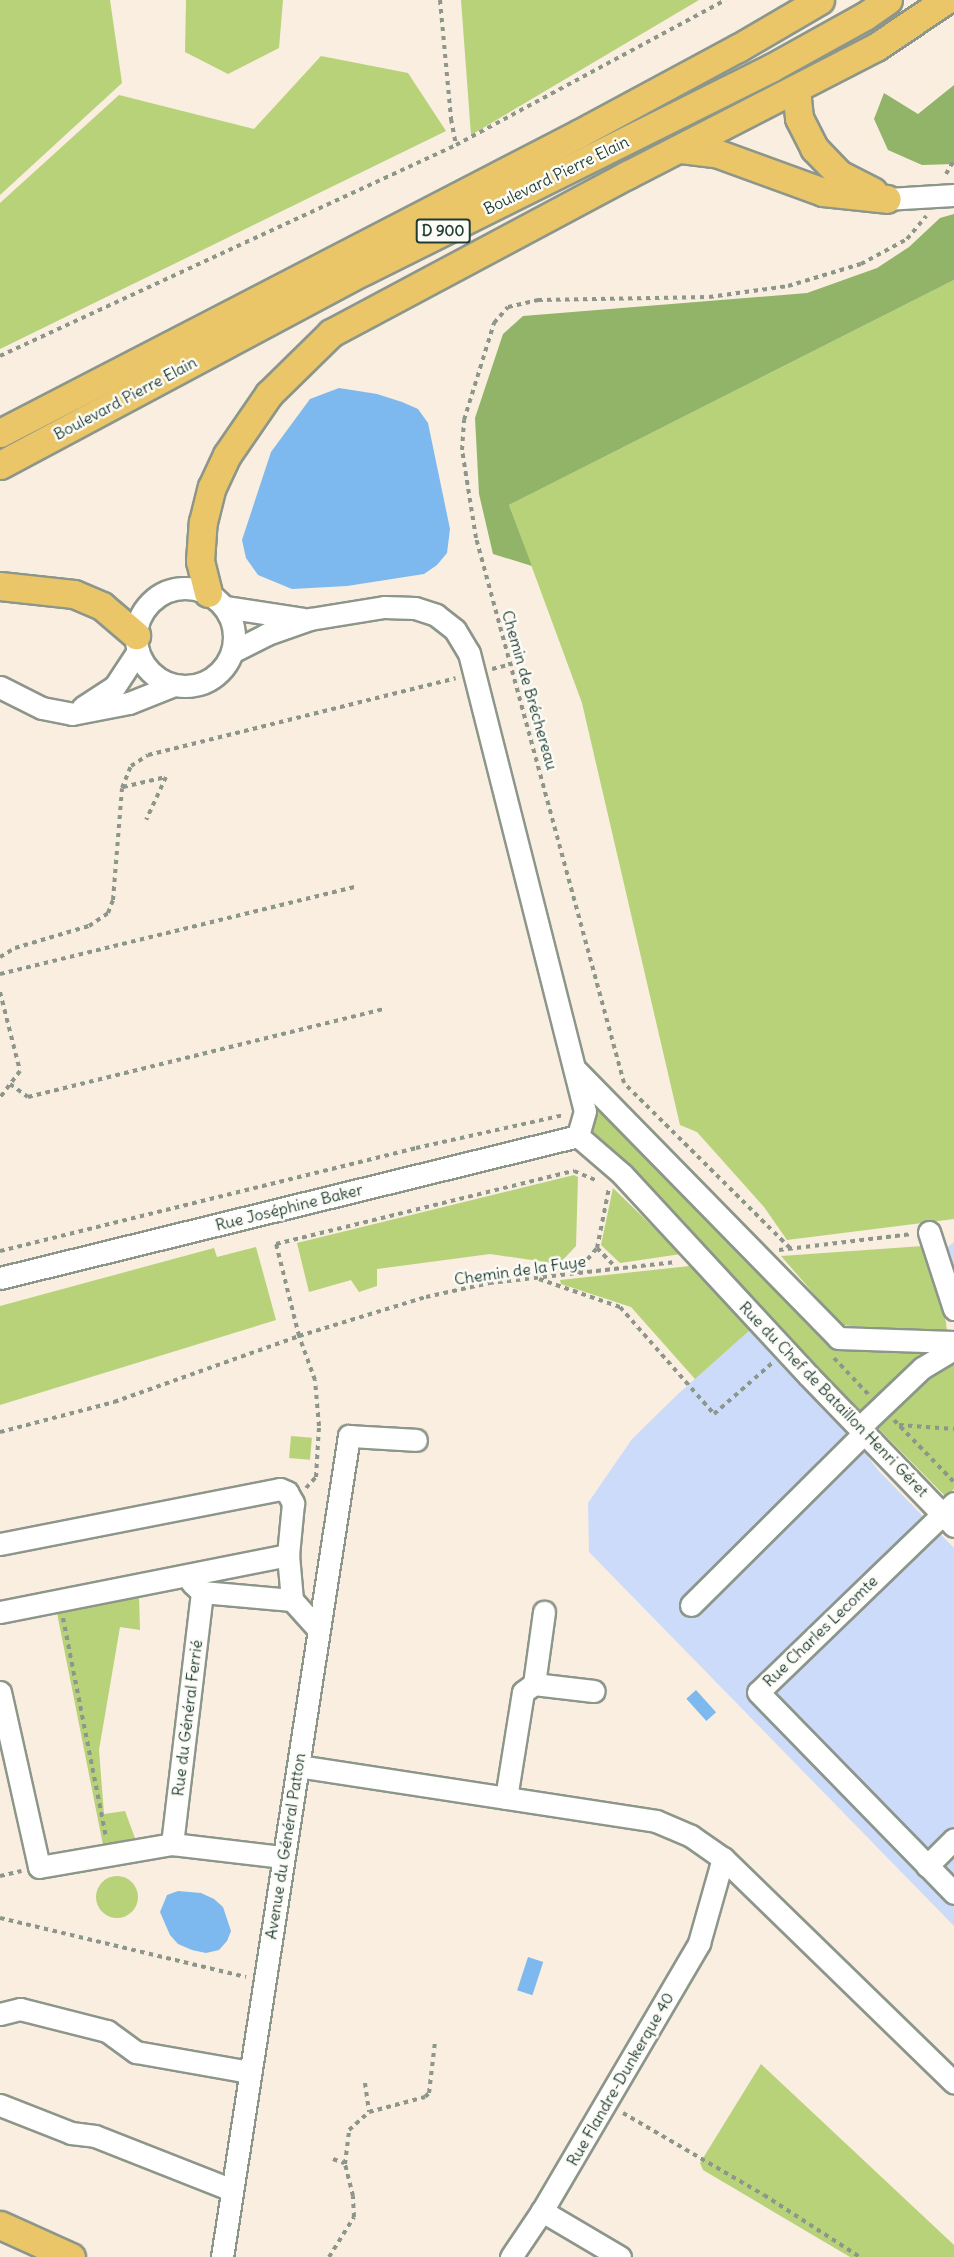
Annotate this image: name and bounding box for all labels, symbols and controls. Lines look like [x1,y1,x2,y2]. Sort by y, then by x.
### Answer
street label: Boulevard Pierre Elain [480,131,632,219]
road number: D 900 [414,219,472,243]
street label: Boulevard Pierre Elain [50,352,200,444]
street label: Chemin de Bréchereau [498,608,562,772]
street label: Rue Joséphine Baker [213,1179,365,1235]
street label: Chemin de la Fuye [453,1251,587,1289]
street label: Rue du Chef de Bataillon Henri Géret [735,1297,933,1501]
street label: Rue Charles Lecomte [759,1571,881,1691]
street label: Rue du Général Ferrié [168,1639,206,1797]
street label: Avenue du Général Patton [261,1751,309,1941]
street label: Rue Flandre-Dunkerque 40 [562,1989,678,2169]

